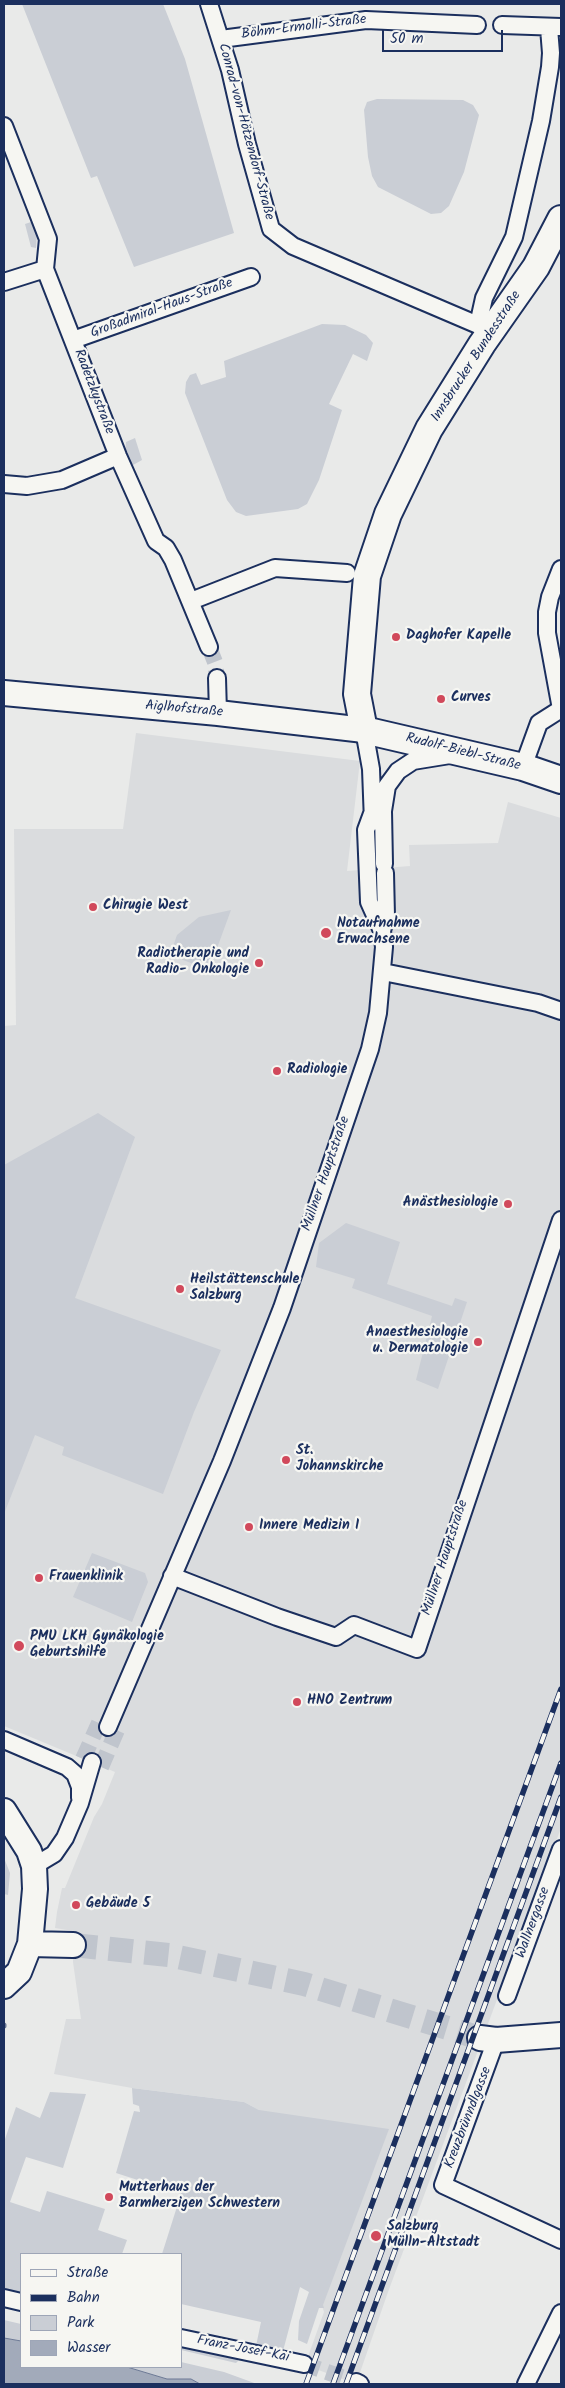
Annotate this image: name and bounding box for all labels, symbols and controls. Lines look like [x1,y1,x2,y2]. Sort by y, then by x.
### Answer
street label: Böhm-Ermolli-Straße [241,12,367,44]
scale bar [385,20,506,52]
text: 50 m [390,27,424,51]
street label: Conrad-von-Hötzendorf-Straße [213,42,277,222]
street label: Großadmiral-Haus-Straße [88,275,236,343]
street label: Innsbrucker Bundesstraße [428,288,526,426]
street label: Radetzkystraße [69,347,117,437]
place label: Daghofer Kapelle [406,629,511,645]
marker: Daghofer Kapelle [390,631,402,643]
place label: Curves [451,691,491,707]
marker: Curves [435,693,447,705]
street label: Aiglhofstraße [144,698,224,722]
street label: Rudolf-Biebl-Straße [404,731,522,775]
place label: Chirugie West [103,899,188,915]
marker: Chirugie West [87,901,99,913]
place label: Notaufnahme Erwachsene [337,917,420,950]
marker: Notaufnahme Erwachsene [319,926,333,940]
place label: Radiotherapie und Radio- Onkologie [137,947,249,980]
marker: Radiotherapie und Radio- Onkologie [253,957,265,969]
place label: Radiologie [287,1063,347,1079]
marker: Radiologie [271,1065,283,1077]
street label: Müllner Hauptstraße [299,1114,355,1234]
place label: Anästhesiologie [403,1196,498,1212]
marker: Anästhesiologie [502,1198,514,1210]
place label: Heilstättenschule Salzburg [190,1273,299,1305]
marker: Heilstättenschule Salzburg [174,1283,186,1295]
place label: Anaesthesiologie u. Dermatologie [366,1326,468,1358]
marker: Anaesthesiologie u. Dermatologie [472,1336,484,1348]
place label: St. Johannskirche [296,1444,383,1476]
marker: St. Johannskirche [280,1454,292,1466]
street label: Müllner Hauptstraße [419,1498,473,1618]
place label: Innere Medizin I [259,1519,359,1535]
marker: Innere Medizin I [243,1521,255,1533]
place label: Frauenklinik [49,1570,123,1586]
marker: Frauenklinik [33,1572,45,1584]
place label: PMU LKH Gynäkologie Geburtshilfe [30,1630,164,1662]
marker: PMU LKH Gynäkologie Geburtshilfe [12,1639,26,1653]
place label: HNO Zentrum [307,1694,392,1710]
marker: HNO Zentrum [291,1696,303,1708]
street label: Wallnergasse [513,1885,555,1961]
place label: Gebäude 5 [86,1897,150,1913]
marker: Gebäude 5 [70,1899,82,1911]
street label: Kreuzbrünndlgasse [442,2065,496,2171]
place label: Mutterhaus der Barmherzigen Schwestern [119,2181,280,2214]
marker: Mutterhaus der Barmherzigen Schwestern [103,2191,115,2203]
place label: Salzburg Mülln-Altstadt [387,2220,480,2252]
marker: Salzburg Mülln-Altstadt [369,2229,383,2243]
legend [20,2253,182,2368]
text: Straße [67,2261,108,2285]
text: Bahn [67,2286,100,2310]
text: Park [67,2311,94,2335]
street label: Franz-Josef-Kai [195,2333,291,2367]
text: Wasser [67,2336,110,2360]

